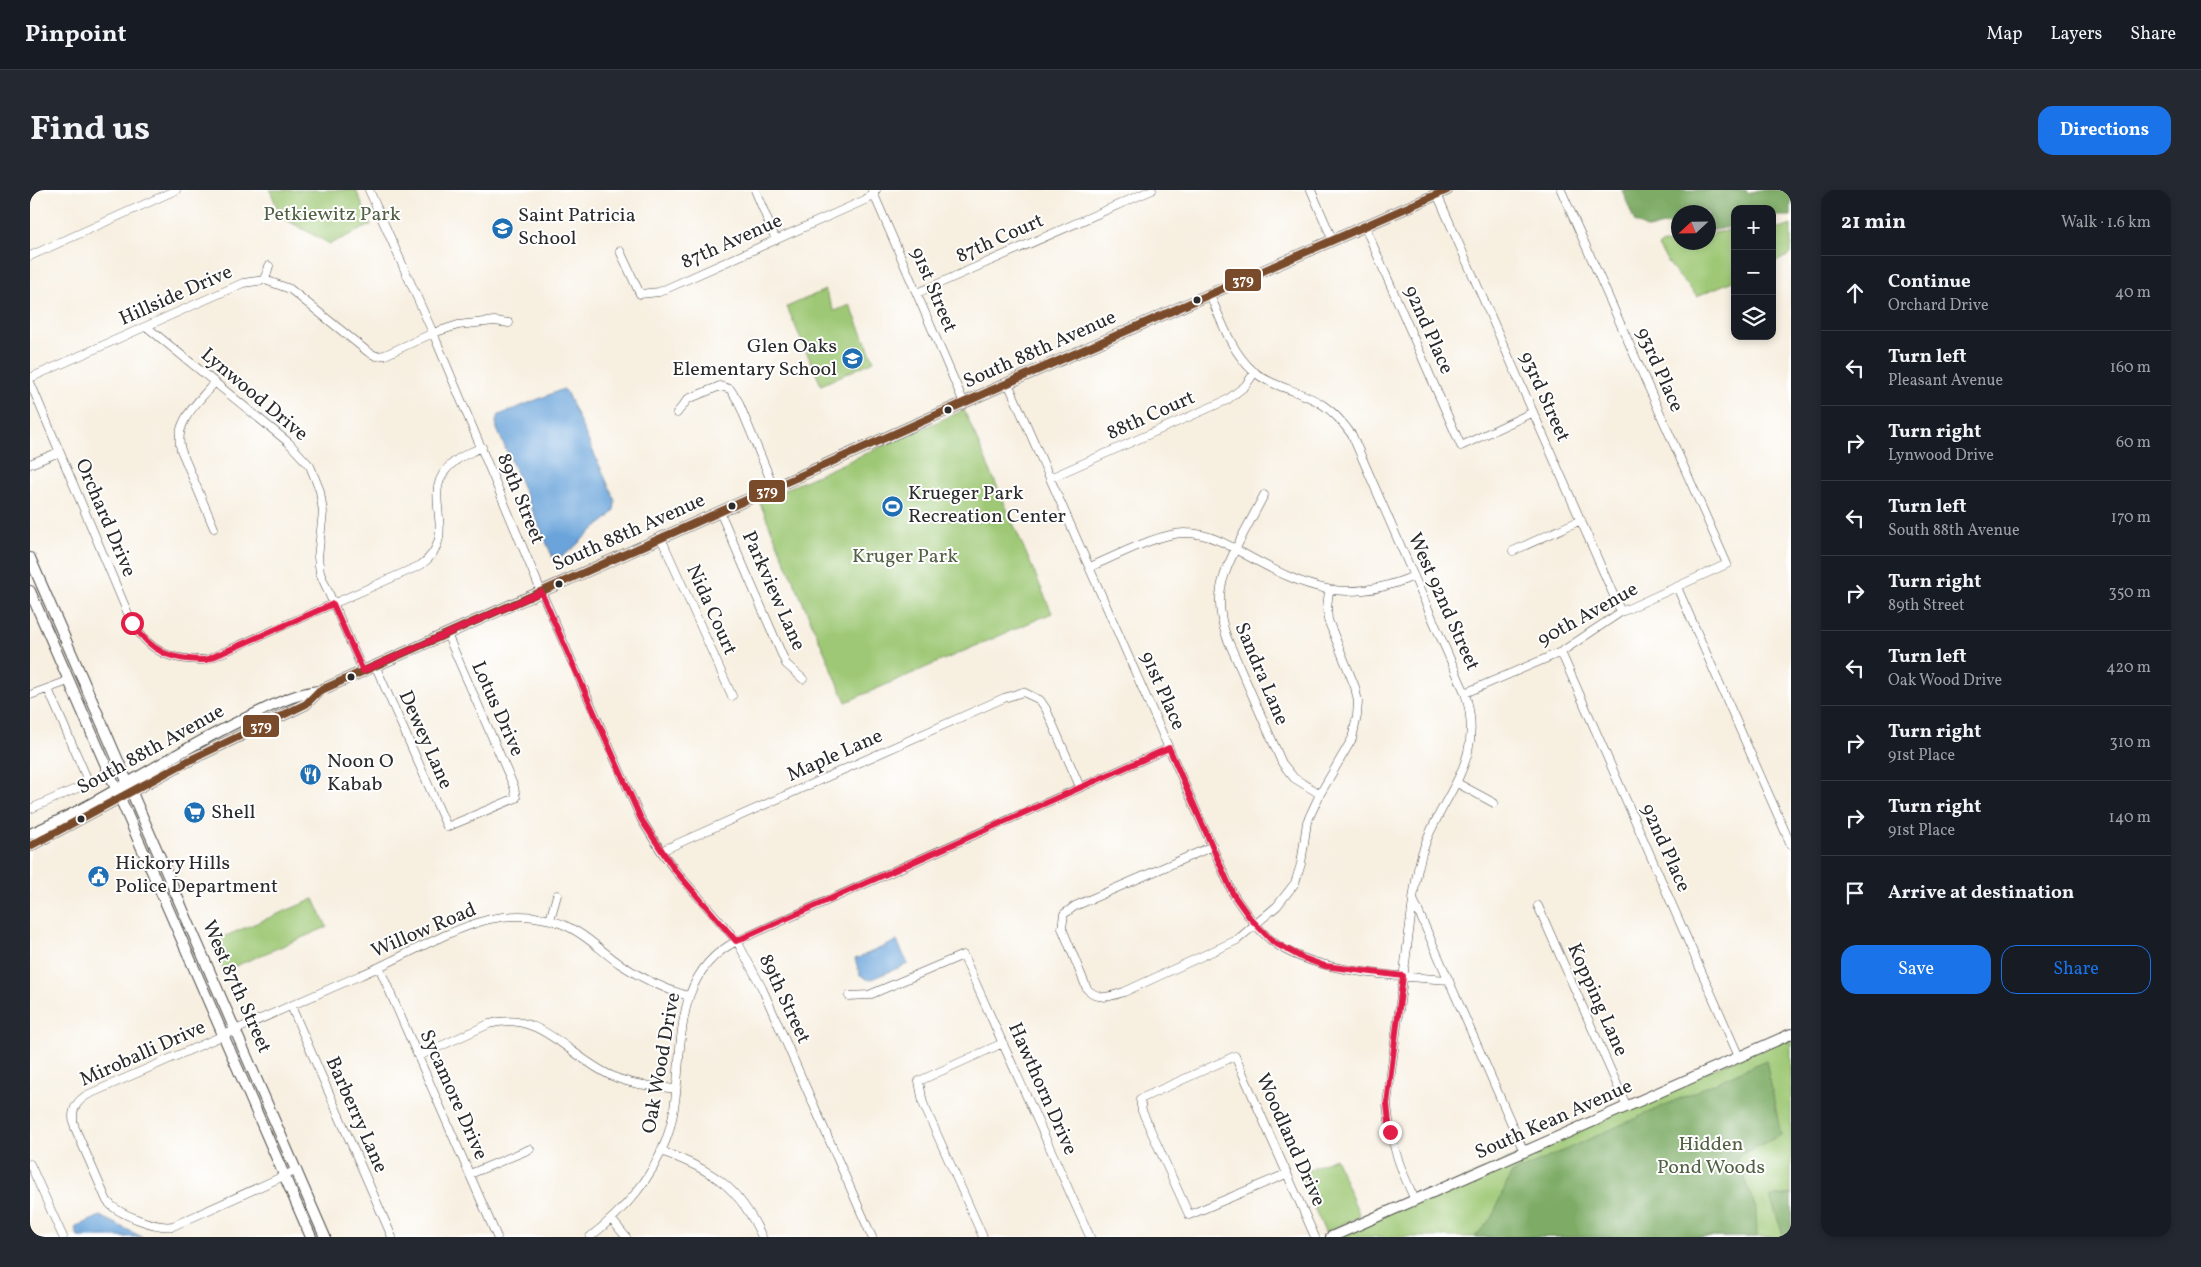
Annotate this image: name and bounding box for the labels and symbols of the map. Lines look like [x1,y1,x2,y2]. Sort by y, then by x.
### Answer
park label: Petkiewitz Park [263,201,401,229]
place label: Saint Patricia School [518,202,636,253]
north arrow [1671,205,1716,250]
street label: 87th Avenue [677,207,787,277]
street label: 87th Court [952,207,1048,271]
school or university icon: Saint Patricia School [490,216,514,240]
street label: 91st Street [903,243,963,337]
street label: Hillside Drive [115,259,237,333]
line badge: 379 [1224,268,1262,292]
text: 379 [1232,272,1254,291]
street label: 92nd Place [1396,281,1460,379]
unlabelled marker [1192,295,1202,305]
street label: South 88th Avenue [959,304,1121,396]
street label: 93rd Place [1628,323,1690,417]
place label: Glen Oaks Elementary School [672,333,837,384]
street label: Lynwood Drive [194,342,314,448]
school or university icon: Glen Oaks Elementary School [841,347,865,371]
street label: 93rd Street [1512,347,1576,447]
street label: 88th Court [1103,384,1199,448]
unlabelled marker [943,405,953,415]
street label: 89th Street [489,449,551,549]
street label: Orchard Drive [68,455,142,581]
line badge: 379 [748,479,786,503]
place label: Krueger Park Recreation Center [908,480,1066,531]
text: 379 [756,483,778,502]
street label: South 88th Avenue [548,487,710,579]
sports icon: Krueger Park Recreation Center [880,494,904,518]
unlabelled marker [727,501,737,511]
street label: Parkview Lane [734,527,812,655]
street label: West 92nd Street [1400,529,1486,675]
park label: Kruger Park [852,543,958,571]
street label: Nida Court [679,560,743,660]
street label: 90th Avenue [1533,576,1643,654]
unlabelled marker [554,579,564,589]
route start [121,612,144,635]
street label: Sandra Lane [1227,618,1295,730]
street label: 91st Place [1132,647,1192,735]
street label: Lotus Drive [464,657,530,761]
unlabelled marker [346,672,356,682]
street label: Dewey Lane [391,686,459,794]
street label: South 88th Avenue [72,698,230,802]
line badge: 379 [242,714,280,738]
text: 379 [250,718,272,737]
street label: Maple Lane [783,722,887,790]
place label: Noon O Kabab [327,748,394,799]
restaurant icon: Noon O Kabab [299,762,323,786]
place label: Shell [211,799,255,827]
street label: 92nd Place [1633,799,1697,897]
supermarket icon: Shell [183,801,207,825]
unlabelled marker [76,814,86,824]
place label: Hickory Hills Police Department [115,850,278,901]
public building icon: Hickory Hills Police Department [87,864,111,888]
street label: Willow Road [367,896,481,966]
street label: West 87th Street [194,916,278,1058]
street label: Kopping Lane [1560,939,1634,1061]
street label: 89th Street [751,950,817,1048]
street label: Oak Wood Drive [636,990,688,1136]
street label: Miroballi Drive [76,1014,210,1094]
street label: Hawthorn Drive [1000,1018,1084,1160]
street label: Sycamore Drive [412,1026,494,1164]
street label: Barberry Lane [318,1052,394,1178]
street label: Woodland Drive [1248,1069,1332,1211]
street label: South Kean Avenue [1471,1073,1637,1167]
route end [1379,1121,1402,1144]
park label: Hidden Pond Woods [1657,1131,1765,1182]

